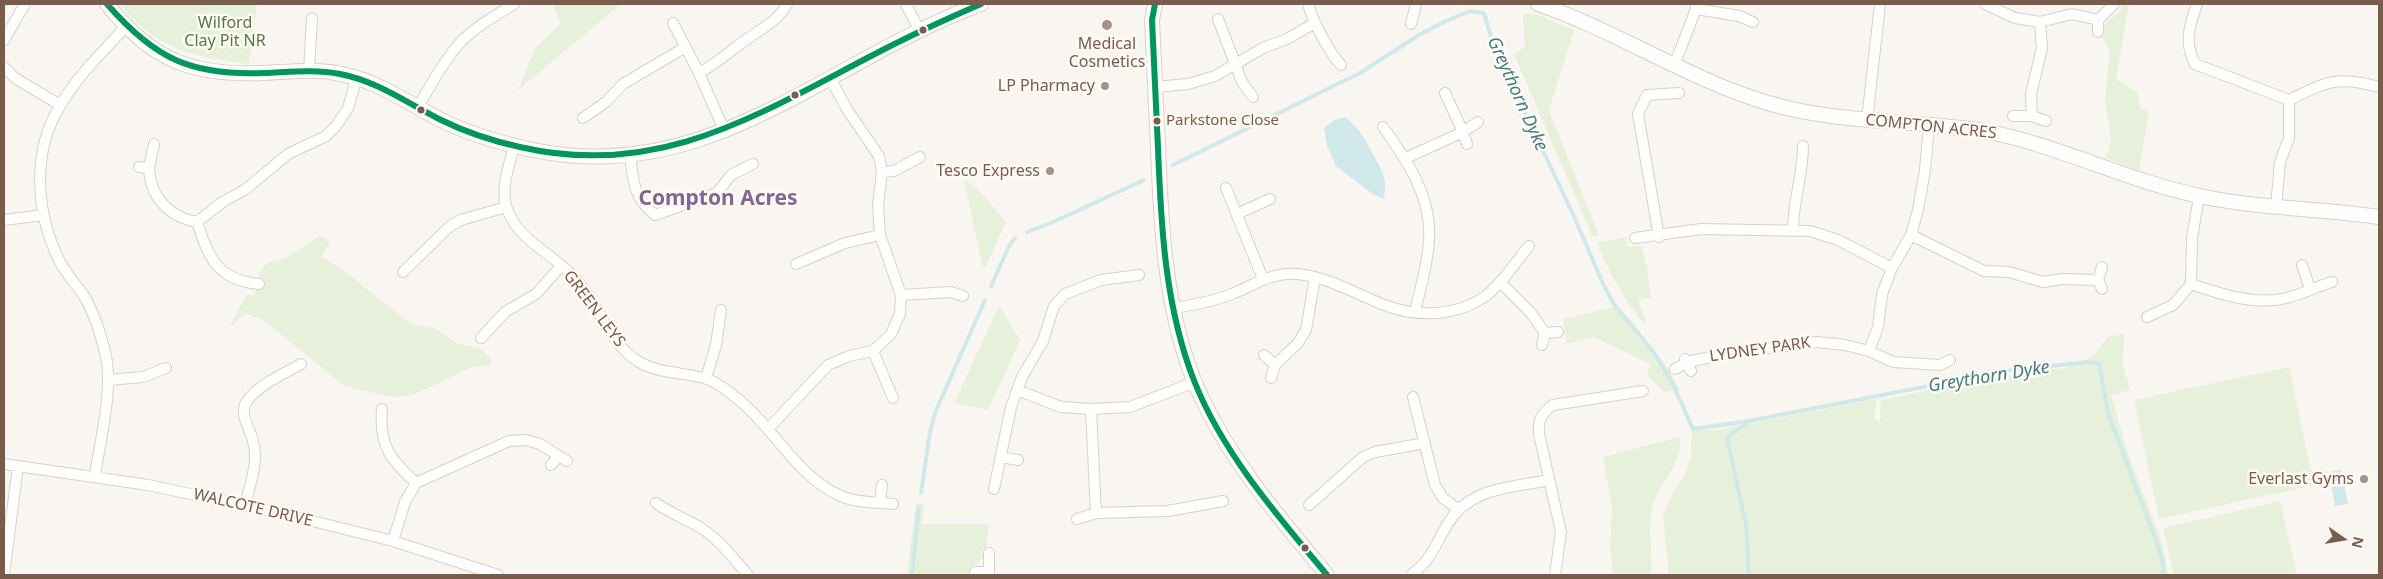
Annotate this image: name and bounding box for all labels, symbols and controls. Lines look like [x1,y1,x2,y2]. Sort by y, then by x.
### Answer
park label: Wilford Clay Pit NR [184,13,266,51]
marker: Medical Cosmetics [1100,18,1114,32]
unlabelled marker [918,25,928,35]
place label: Medical Cosmetics [1069,34,1145,72]
water label: Greythorn Dyke [1482,34,1552,154]
place label: LP Pharmacy [998,76,1095,96]
marker: LP Pharmacy [1099,80,1111,92]
unlabelled marker [790,90,800,100]
unlabelled marker [416,105,426,115]
street label: COMPTON ACRES [1865,111,1997,143]
place label: Parkstone Close [1166,112,1279,130]
marker: Parkstone Close [1152,116,1162,126]
place label: Tesco Express [936,161,1040,181]
marker: Tesco Express [1044,165,1056,177]
district label: Compton Acres [638,186,798,212]
street label: GREEN LEYS [559,267,629,351]
street label: LYDNEY PARK [1708,333,1812,367]
water label: Greythorn Dyke [1927,357,2051,397]
place label: Everlast Gyms [2248,469,2354,489]
marker: Everlast Gyms [2358,473,2370,485]
street label: WALCOTE DRIVE [191,485,315,531]
north arrow [2318,514,2368,564]
text: N [2348,535,2369,550]
unlabelled marker [1300,543,1310,553]

